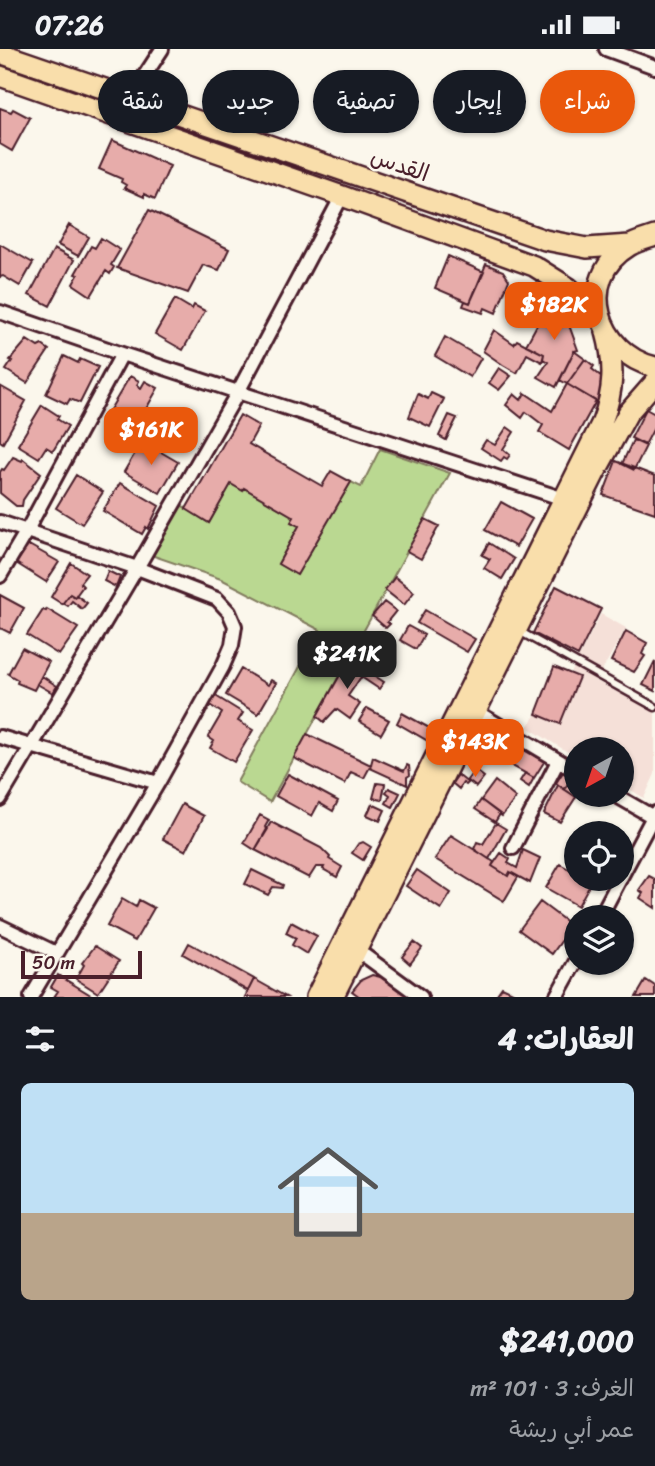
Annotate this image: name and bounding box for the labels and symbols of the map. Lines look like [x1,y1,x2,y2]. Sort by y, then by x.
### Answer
street label: القدس [365,136,435,194]
pin: $182K [505,282,603,342]
pin: $161K [102,407,200,467]
pin: $241K [298,631,396,691]
pin: $143K [426,719,524,779]
north arrow [564,737,634,807]
scale bar [21,948,142,980]

